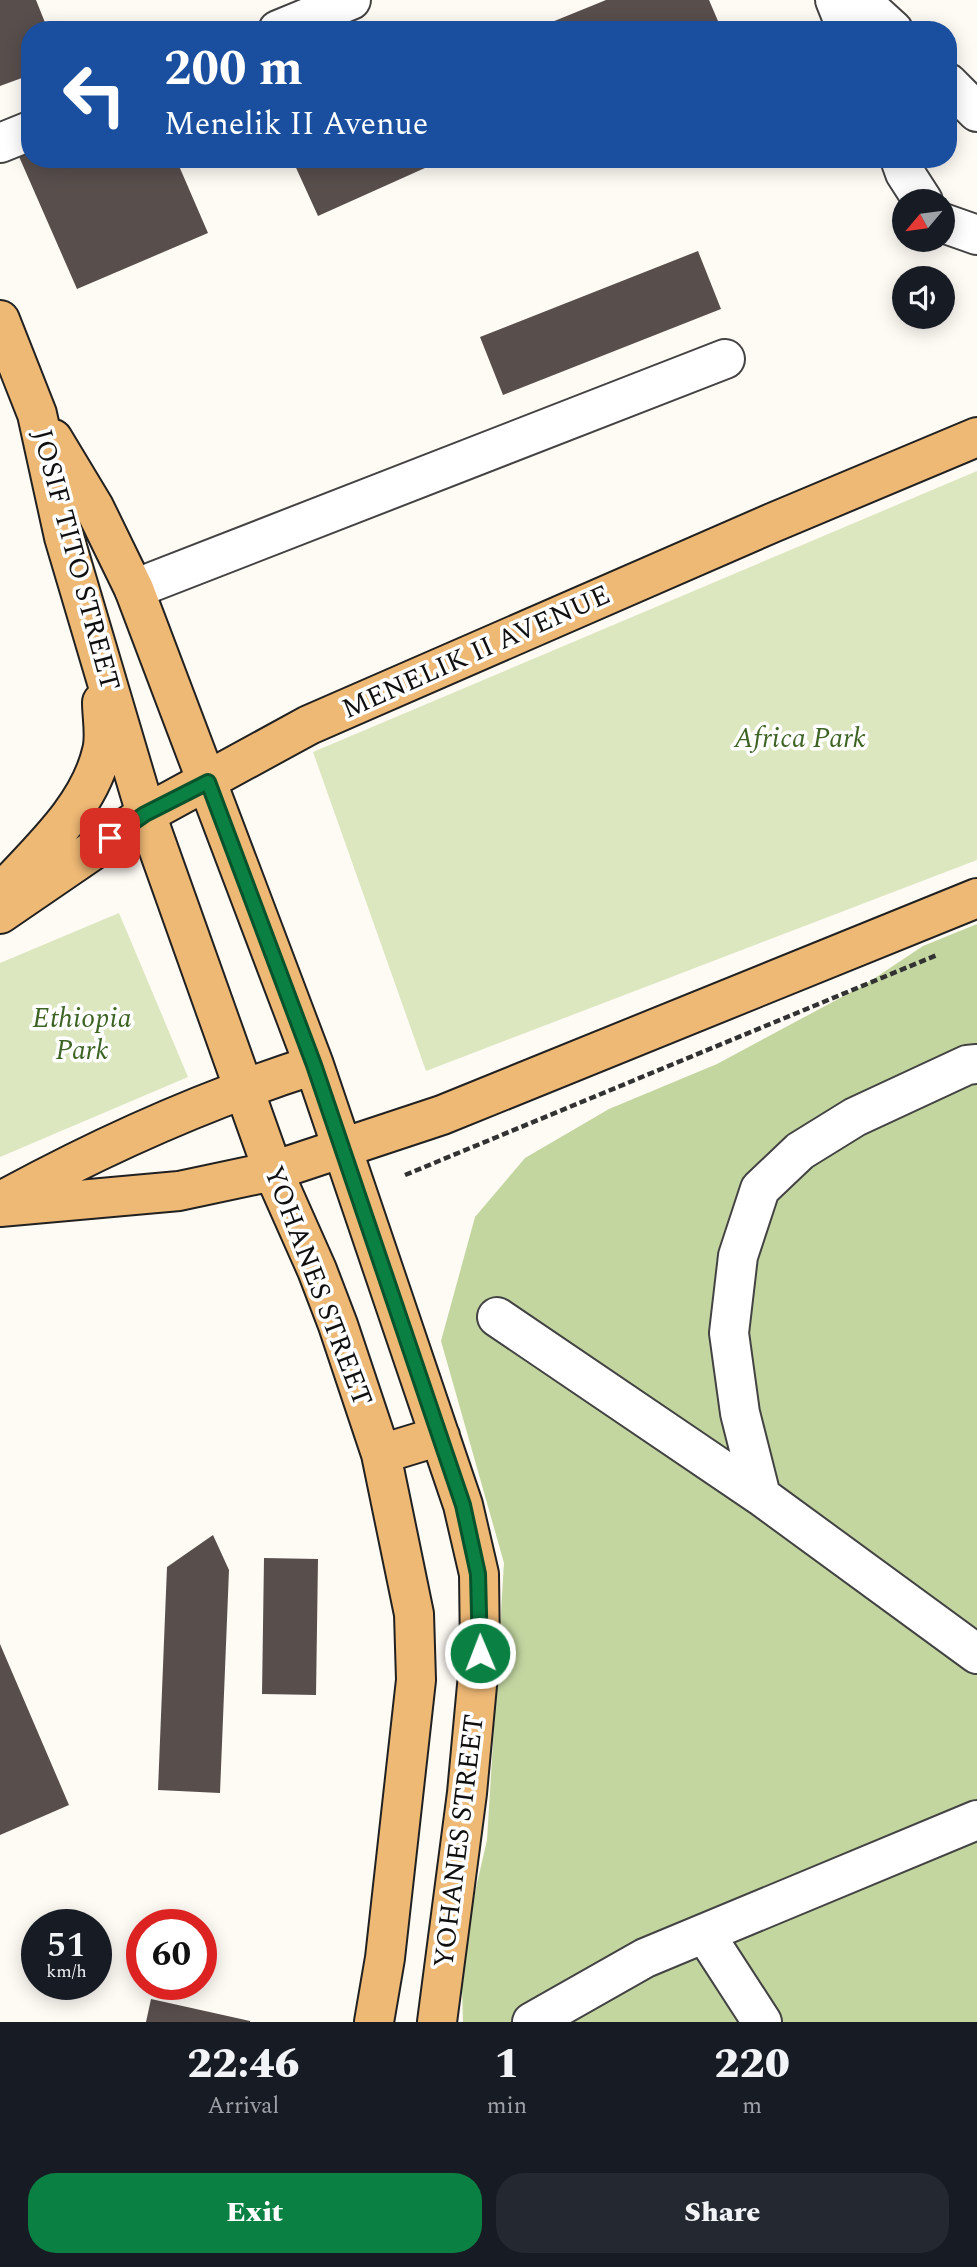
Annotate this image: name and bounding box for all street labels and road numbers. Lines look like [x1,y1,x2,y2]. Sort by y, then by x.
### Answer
street label: JOSIF TITO STREET [20,424,132,696]
street label: MENELIK II AVENUE [335,573,617,731]
street label: YOHANES STREET [252,1159,384,1413]
street label: YOHANES STREET [422,1712,496,1970]

